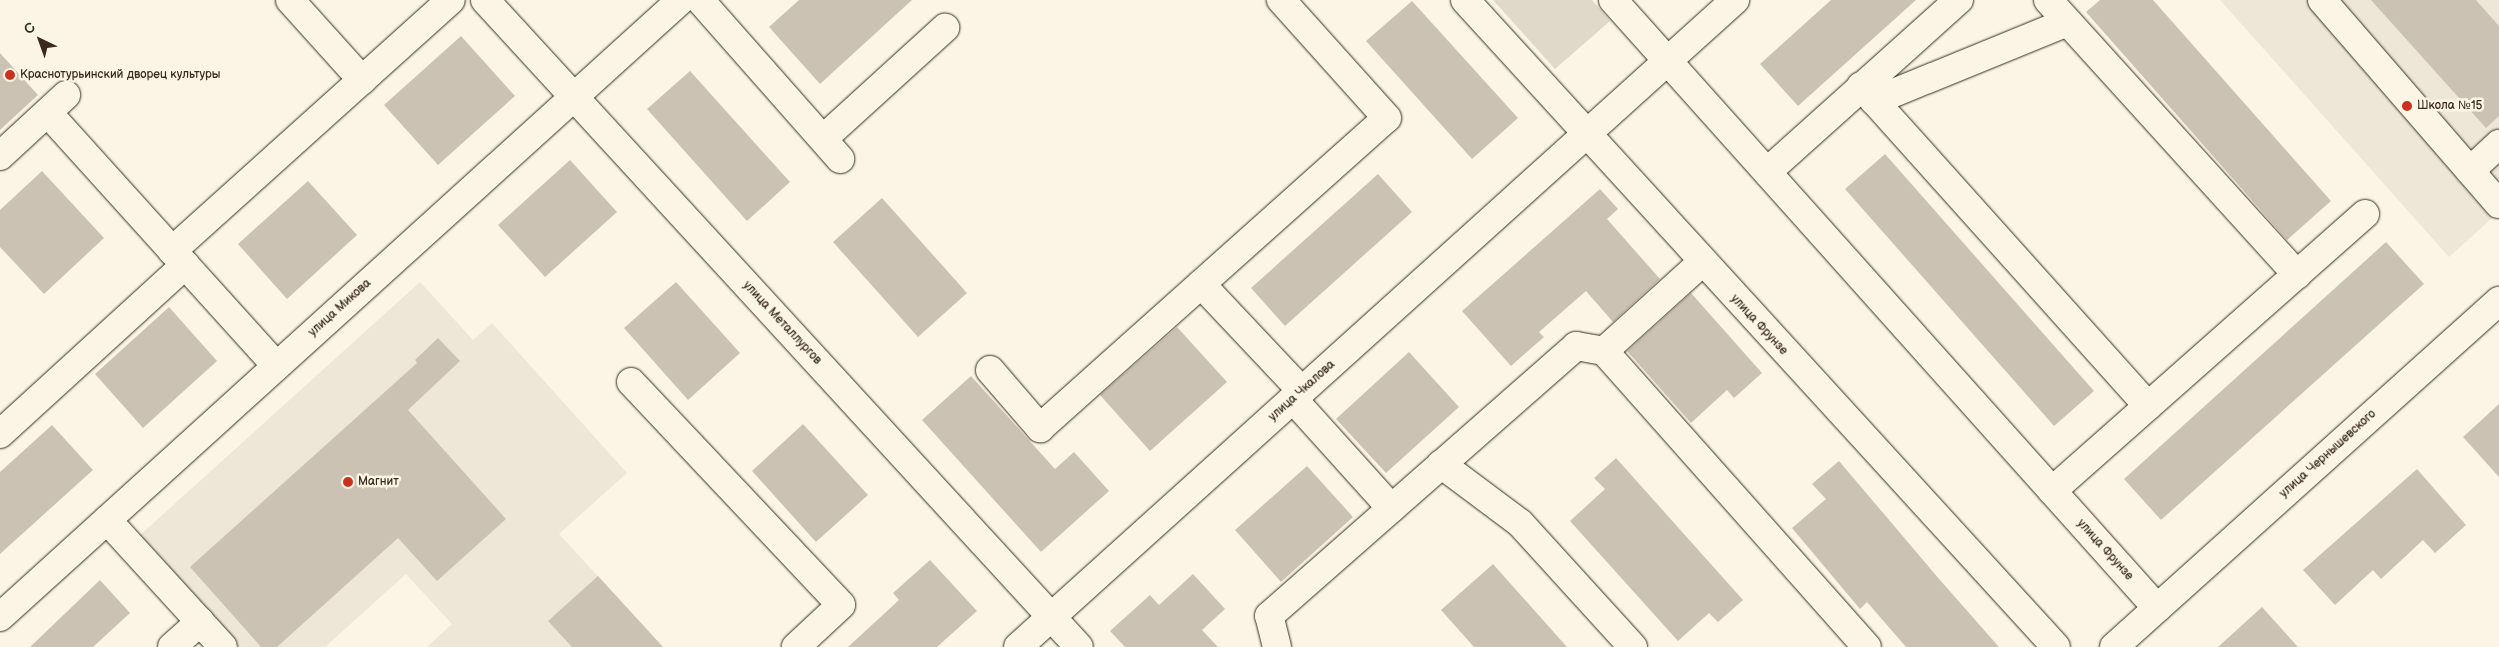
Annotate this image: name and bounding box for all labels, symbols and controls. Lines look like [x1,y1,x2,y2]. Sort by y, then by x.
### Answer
north arrow [15,15,65,65]
text: С [20,19,39,38]
place label: Краснотурьинский дворец культуры [20,68,220,82]
marker: Краснотурьинский дворец культуры [4,69,16,81]
place label: Школа №15 [2417,99,2482,113]
marker: Школа №15 [2401,100,2413,112]
street label: улица Микова [306,276,374,340]
street label: улица Металлургов [740,278,824,368]
street label: улица Фрунзе [1727,292,1791,358]
street label: улица Чкалова [1266,357,1338,425]
street label: улица Чернышевского [2277,407,2379,501]
place label: Магнит [358,475,399,489]
marker: Магнит [342,476,354,488]
street label: улица Фрунзе [2074,516,2136,584]

